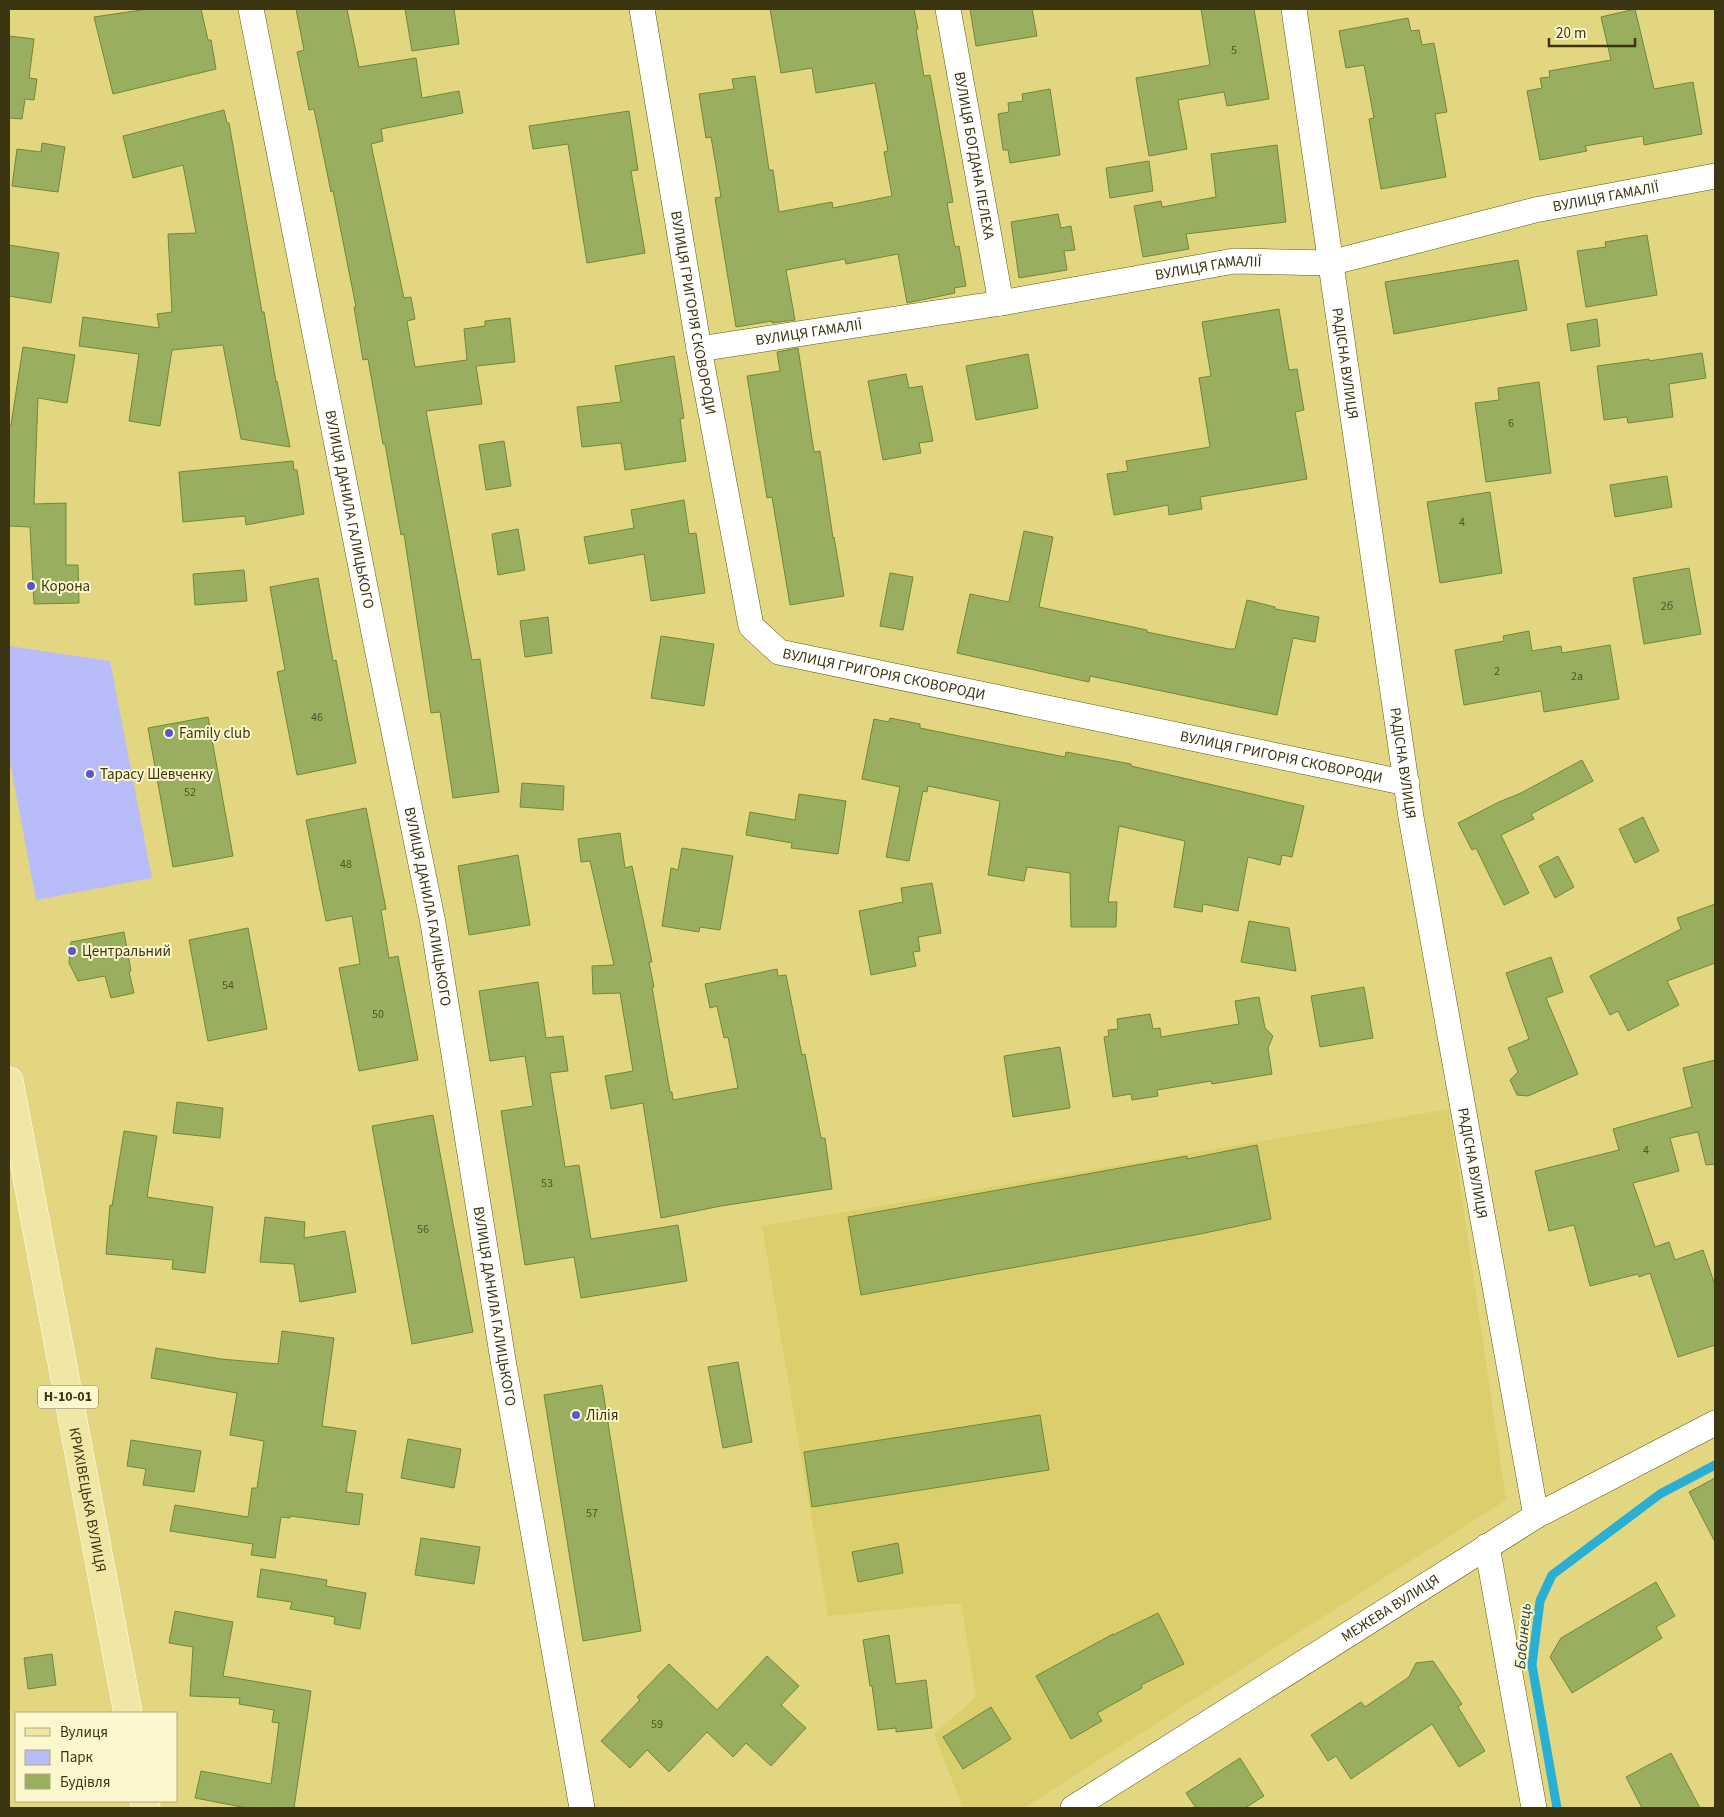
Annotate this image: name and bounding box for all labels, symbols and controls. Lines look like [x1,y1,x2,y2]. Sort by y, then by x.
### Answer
scale bar [1549,15,1635,47]
text: 20 m [1556,23,1586,44]
house number: 5 [1231,42,1237,59]
street label: ВУЛИЦЯ БОГДАНА ПЕЛЕХА [949,70,1000,242]
street label: ВУЛИЦЯ ГАМАЛІЇ [1551,176,1661,217]
street label: ВУЛИЦЯ ГРИГОРІЯ СКОВОРОДИ [665,209,722,416]
street label: ВУЛИЦЯ ГАМАЛІЇ [1153,250,1262,286]
street label: РАДІСНА ВУЛИЦЯ [1327,306,1364,420]
street label: ВУЛИЦЯ ГАМАЛІЇ [754,314,864,351]
street label: ВУЛИЦЯ ДАНИЛА ГАЛИЦЬКОГО [320,408,380,611]
house number: 6 [1508,415,1514,432]
house number: 4 [1459,514,1465,531]
place label: Корона [41,576,90,597]
marker: Корона [25,580,37,592]
house number: 2б [1661,598,1673,615]
street label: ВУЛИЦЯ ГРИГОРІЯ СКОВОРОДИ [781,643,987,705]
house number: 2 [1494,663,1500,680]
house number: 2а [1571,668,1583,685]
street label: РАДІСНА ВУЛИЦЯ [1385,706,1422,820]
house number: 46 [311,709,323,726]
place label: Family club [179,723,251,744]
street label: ВУЛИЦЯ ГРИГОРІЯ СКОВОРОДИ [1178,725,1385,788]
marker: Family club [163,727,175,739]
place label: Тарасу Шевченку [100,764,213,785]
marker: Тарасу Шевченку [84,768,96,780]
house number: 52 [184,784,196,801]
street label: ВУЛИЦЯ ДАНИЛА ГАЛИЦЬКОГО [399,805,457,1008]
house number: 48 [340,856,352,873]
place label: Центральний [82,941,171,962]
marker: Центральний [66,945,78,957]
house number: 54 [222,977,234,994]
house number: 50 [372,1006,384,1023]
street label: РАДІСНА ВУЛИЦЯ [1453,1106,1493,1220]
house number: 4 [1643,1142,1649,1159]
house number: 53 [541,1175,553,1192]
street label: ВУЛИЦЯ ДАНИЛА ГАЛИЦЬКОГО [468,1205,521,1408]
house number: 56 [417,1221,429,1238]
road number: Н-10-01 [38,1385,98,1408]
place label: Лілія [586,1405,619,1426]
marker: Лілія [570,1409,582,1421]
street label: КРИХІВЕЦЬКА ВУЛИЦЯ [64,1426,112,1574]
house number: 57 [586,1505,598,1522]
street label: МЕЖЕВА ВУЛИЦЯ [1337,1569,1443,1647]
water label: Бабинець [1509,1602,1537,1670]
legend [15,1712,178,1802]
house number: 59 [651,1716,663,1733]
text: Вулиця [60,1722,108,1743]
text: Парк [60,1747,94,1768]
text: Будівля [60,1772,110,1793]

